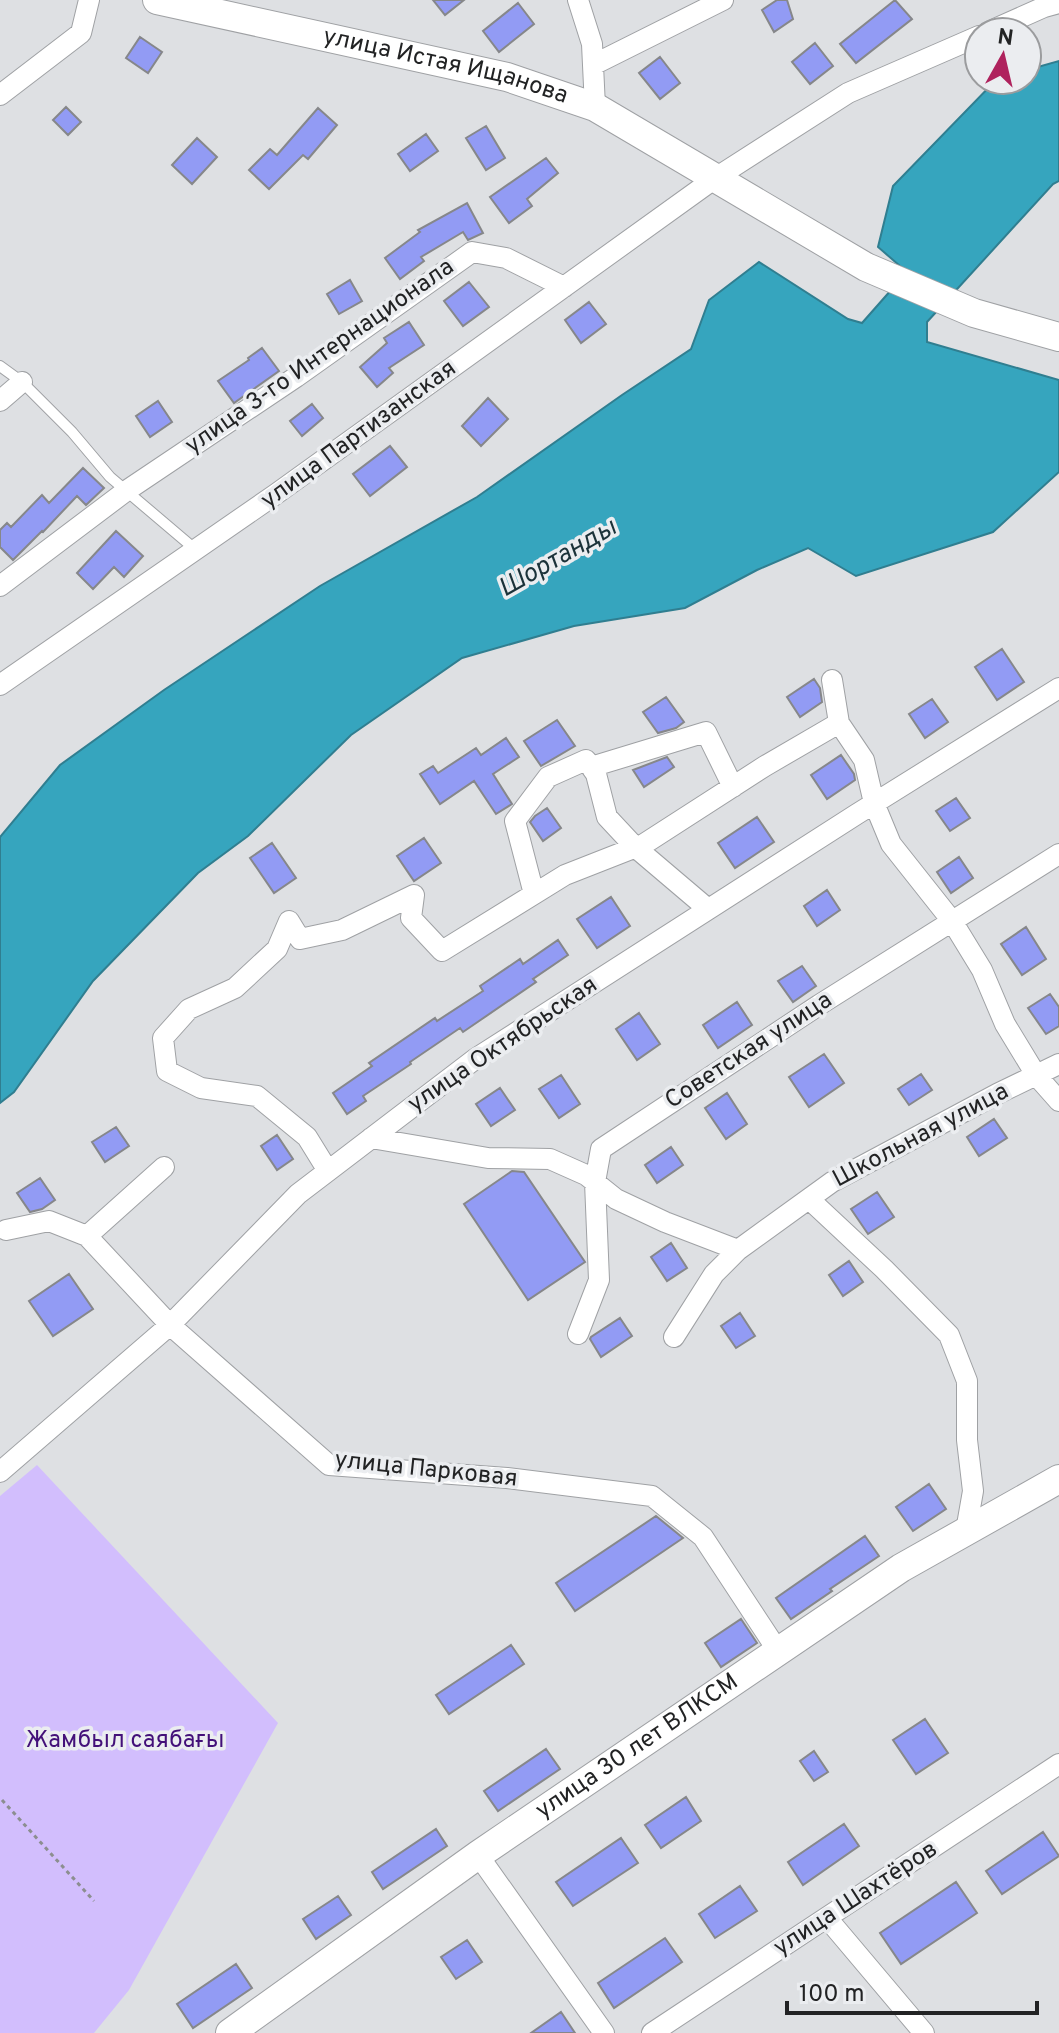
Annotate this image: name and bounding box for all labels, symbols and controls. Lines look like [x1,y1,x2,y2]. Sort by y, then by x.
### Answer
north arrow [963,16,1043,96]
street label: улица Истая Ищанова [320,22,572,112]
text: N [996,24,1015,53]
street label: улица 3-го Интернационала [180,253,460,461]
street label: улица Партизанская [255,354,463,516]
water label: Шортанды [493,512,623,606]
street label: улица Октябрьская [402,970,604,1120]
street label: Советская улица [660,986,838,1116]
street label: Школьная улица [828,1077,1014,1195]
street label: улица Парковая [333,1445,519,1495]
street label: улица 30 лет ВЛКСМ [530,1667,745,1826]
park label: Жамбыл саябағы [26,1726,224,1756]
street label: улица Шахтёров [768,1835,944,1963]
scale bar [787,1965,1037,2015]
text: 100 m [799,1980,865,2010]

